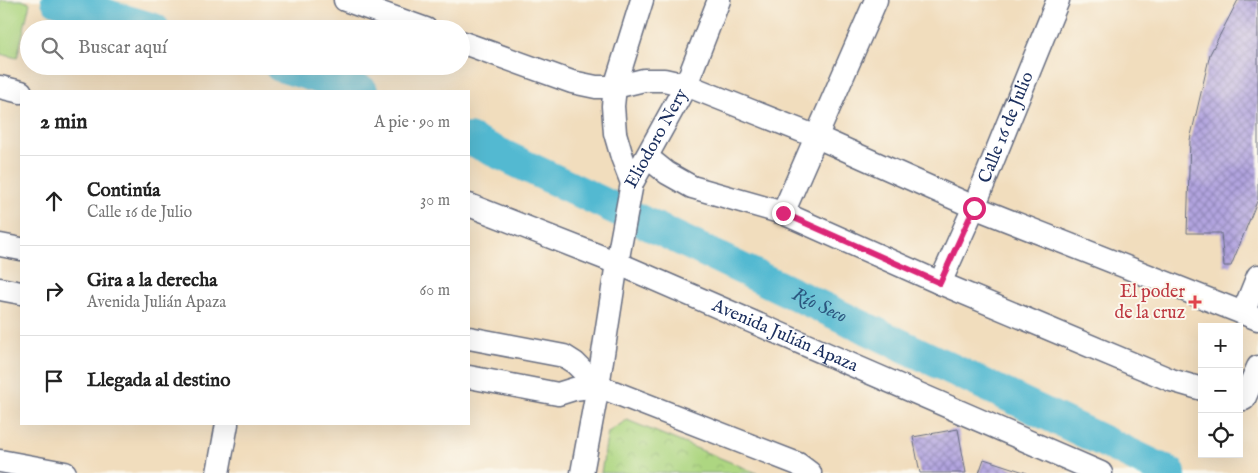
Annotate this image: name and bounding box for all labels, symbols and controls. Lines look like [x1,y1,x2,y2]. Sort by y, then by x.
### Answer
search box [20,20,470,75]
icon: search [38,34,66,62]
text: Buscar aquí [78,36,167,60]
street label: Calle 16 de Julio [973,68,1039,187]
street label: Eliodoro Nery [620,85,693,192]
text: 2 min [40,109,87,136]
text: A pie · 90 m [374,113,450,133]
text: Continúa [87,179,161,203]
icon: ahead [40,187,68,215]
text: 30 m [420,191,450,211]
route start [963,197,986,220]
route end [772,202,795,225]
text: Calle 16 de Julio [87,203,192,223]
text: Gira a la derecha [87,269,217,293]
icon: right [40,277,68,305]
text: 60 m [420,281,450,301]
place label: El poder de la cruz [1115,281,1185,325]
water label: Río Seco [788,283,851,329]
text: Avenida Julián Apaza [87,293,226,313]
street label: Avenida Julián Apaza [708,294,862,378]
marker: El poder de la cruz [1189,296,1201,308]
map controls [1198,323,1243,458]
button: + [1198,323,1243,368]
icon: arrive [40,367,68,395]
button: − [1198,368,1243,413]
text: Llegada al destino [87,369,230,393]
button: locate [1198,413,1243,458]

